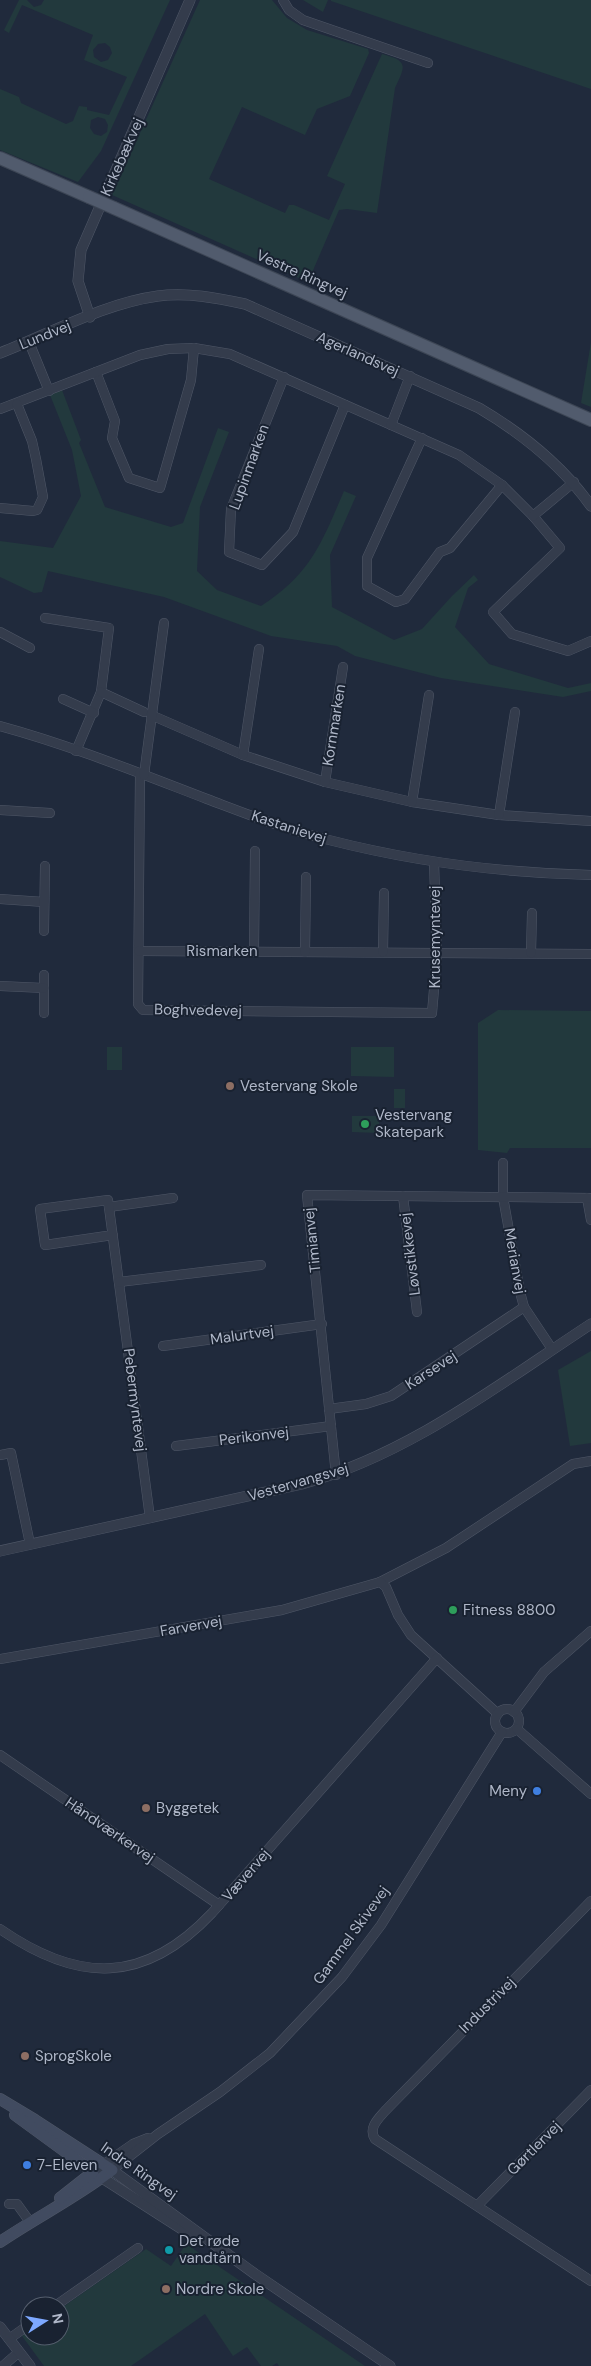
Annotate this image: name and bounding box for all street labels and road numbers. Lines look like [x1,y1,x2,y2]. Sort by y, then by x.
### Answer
street label: Kirkebækvej [96,115,148,199]
street label: Vestre Ringvej [253,245,351,303]
street label: Lundvej [16,316,74,354]
street label: Agerlandsvej [314,327,402,381]
street label: Lupinmarken [224,422,274,512]
street label: Kornmarken [318,683,350,767]
street label: Kastanievej [249,805,329,849]
street label: Krusemyntevej [425,886,445,988]
street label: Rismarken [186,941,258,961]
street label: Boghvedevej [154,999,242,1021]
street label: Timianvej [299,1206,325,1274]
street label: Løvstikkevej [395,1211,425,1297]
street label: Merianvej [499,1226,531,1296]
street label: Malurtvej [209,1321,275,1349]
street label: Karsevej [401,1346,461,1394]
street label: Pebermyntevej [119,1347,151,1453]
street label: Perikonvej [218,1422,290,1450]
street label: Vestervangsvej [245,1458,351,1506]
street label: Farvervej [158,1611,224,1641]
street label: Håndværkervej [61,1793,159,1867]
street label: Vævervej [217,1844,275,1906]
street label: Gammel Skivevej [308,1882,394,1988]
street label: Industrivej [454,1972,520,2038]
street label: Gørtlervej [503,2117,565,2179]
street label: Indre Ringvej [97,2137,181,2205]

